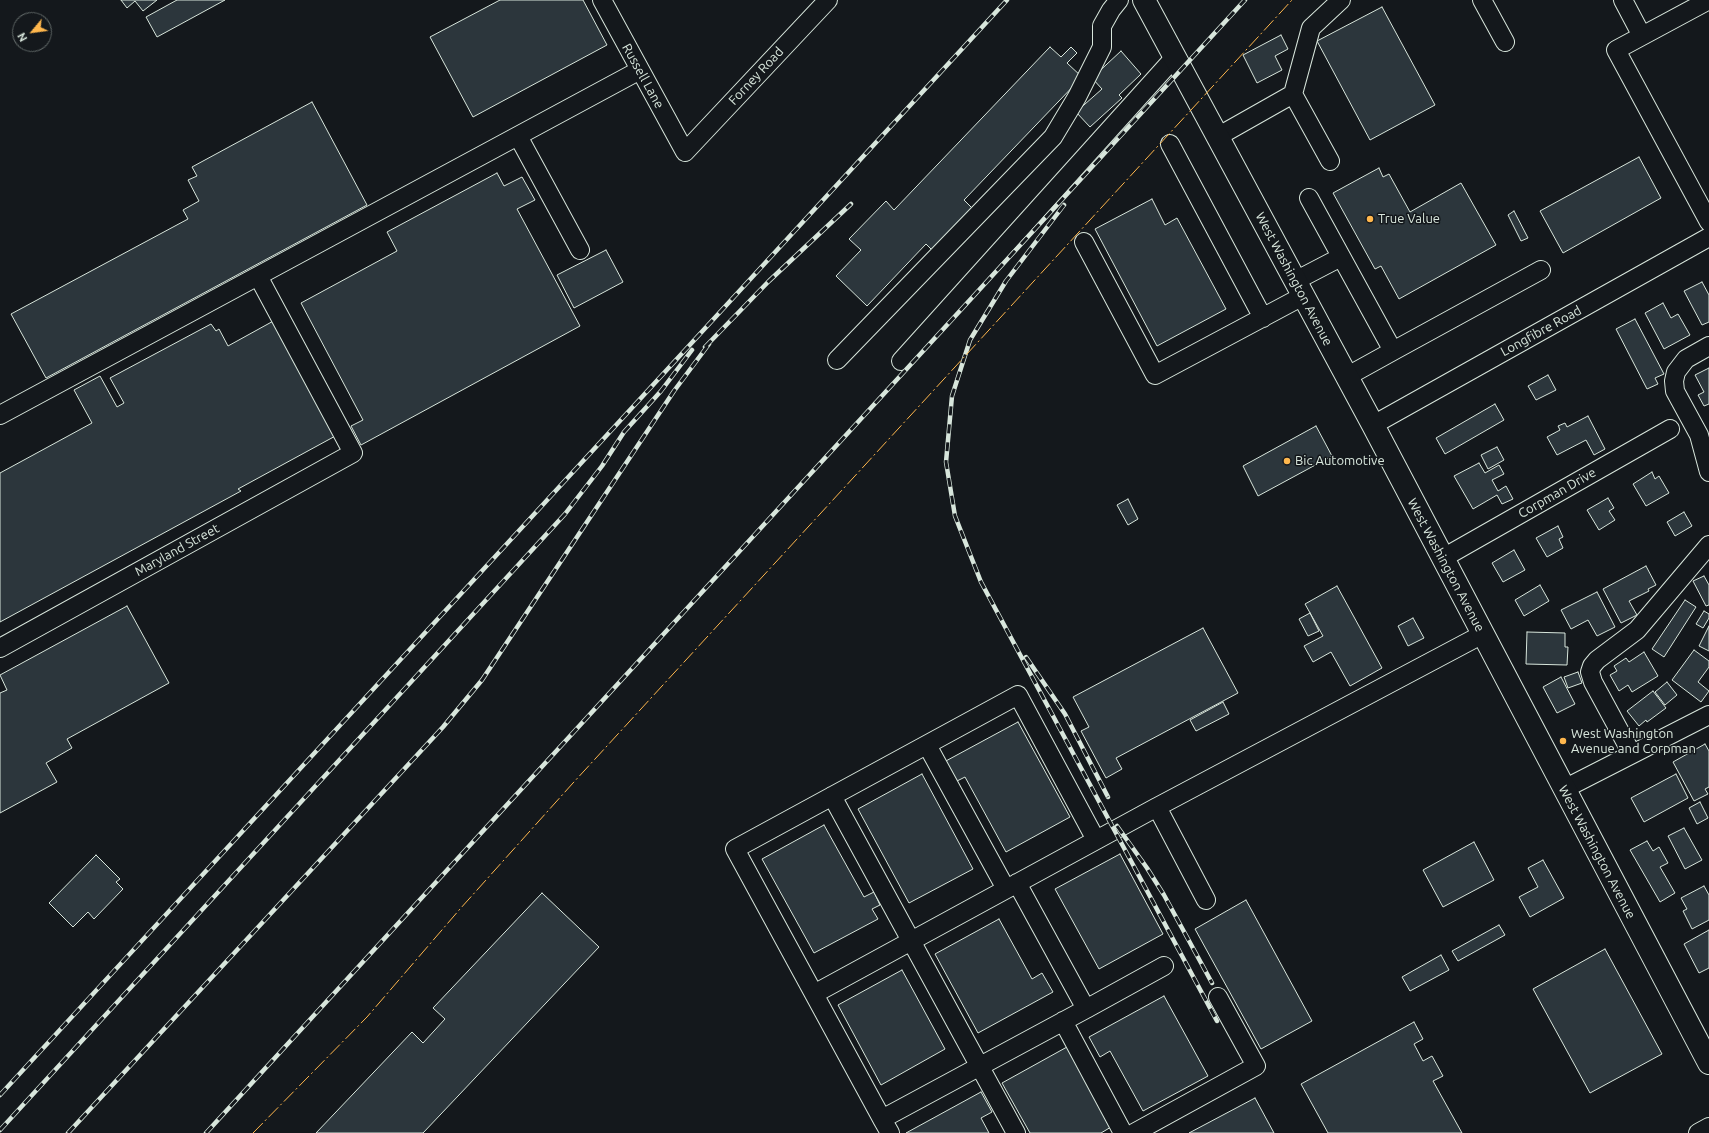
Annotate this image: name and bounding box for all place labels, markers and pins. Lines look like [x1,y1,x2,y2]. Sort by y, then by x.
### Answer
place label: True Value [1378,211,1440,227]
marker: True Value [1365,214,1375,224]
place label: Bic Automotive [1295,453,1385,469]
marker: Bic Automotive [1282,456,1292,466]
place label: West Washington Avenue and Corpman [1571,726,1696,757]
marker: West Washington Avenue and Corpman [1558,736,1568,746]

